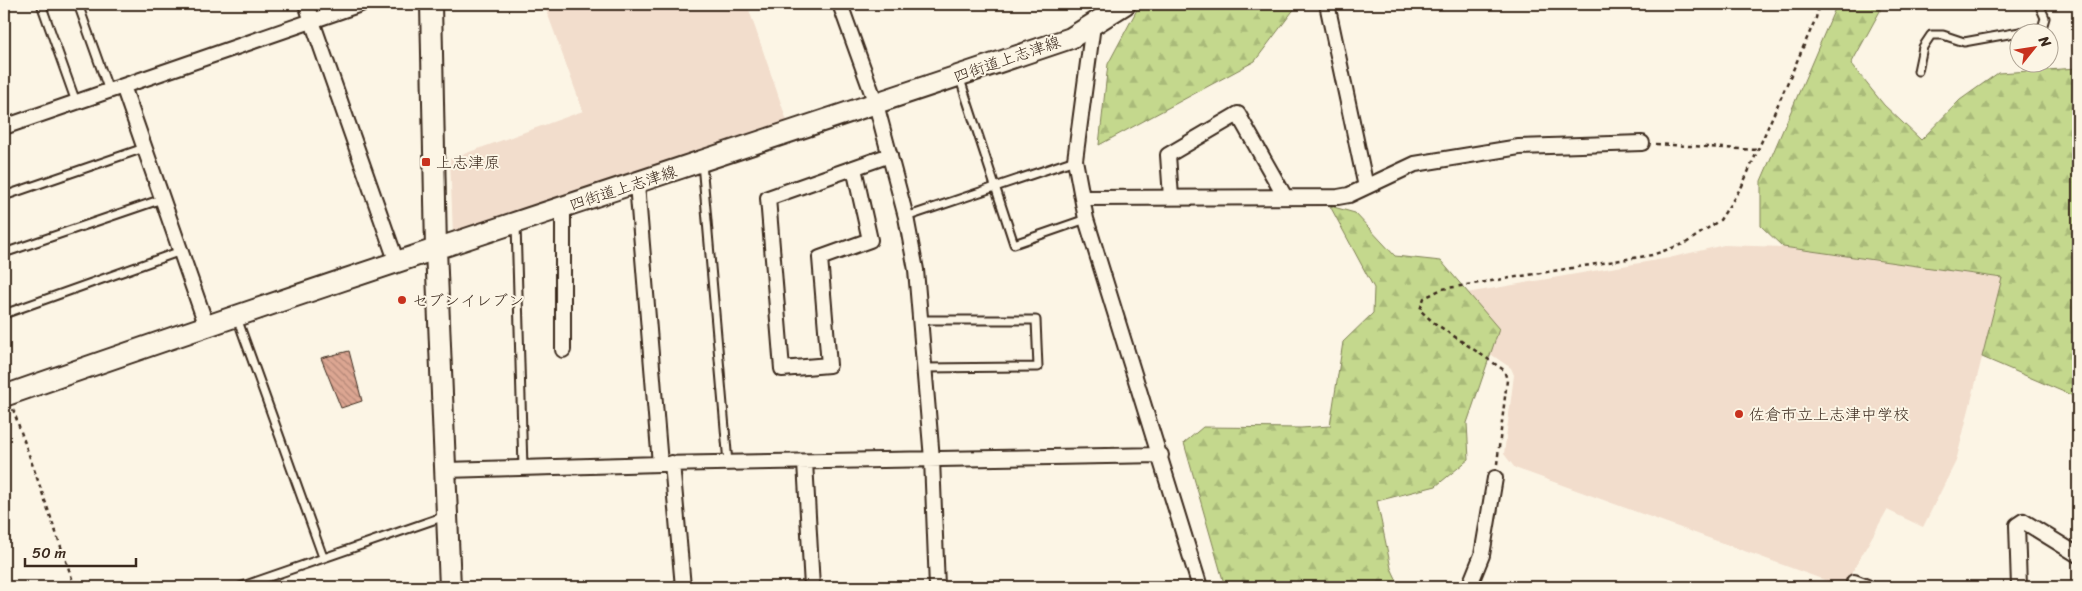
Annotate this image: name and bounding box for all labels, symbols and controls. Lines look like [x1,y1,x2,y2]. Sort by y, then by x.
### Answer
north arrow [2010,22,2060,72]
street label: 四街道上志津線 [949,27,1065,91]
text: N [2031,30,2058,52]
place label: 上志津原 [436,148,500,177]
marker: 上志津原 [420,156,432,168]
street label: 四街道上志津線 [565,157,681,219]
place label: セブンイレブン [412,286,524,315]
marker: セブンイレブン [396,294,408,306]
place label: 佐倉市立上志津中学校 [1749,400,1909,429]
marker: 佐倉市立上志津中学校 [1733,408,1745,420]
scale bar [25,536,136,568]
text: 50 m [32,540,67,566]

